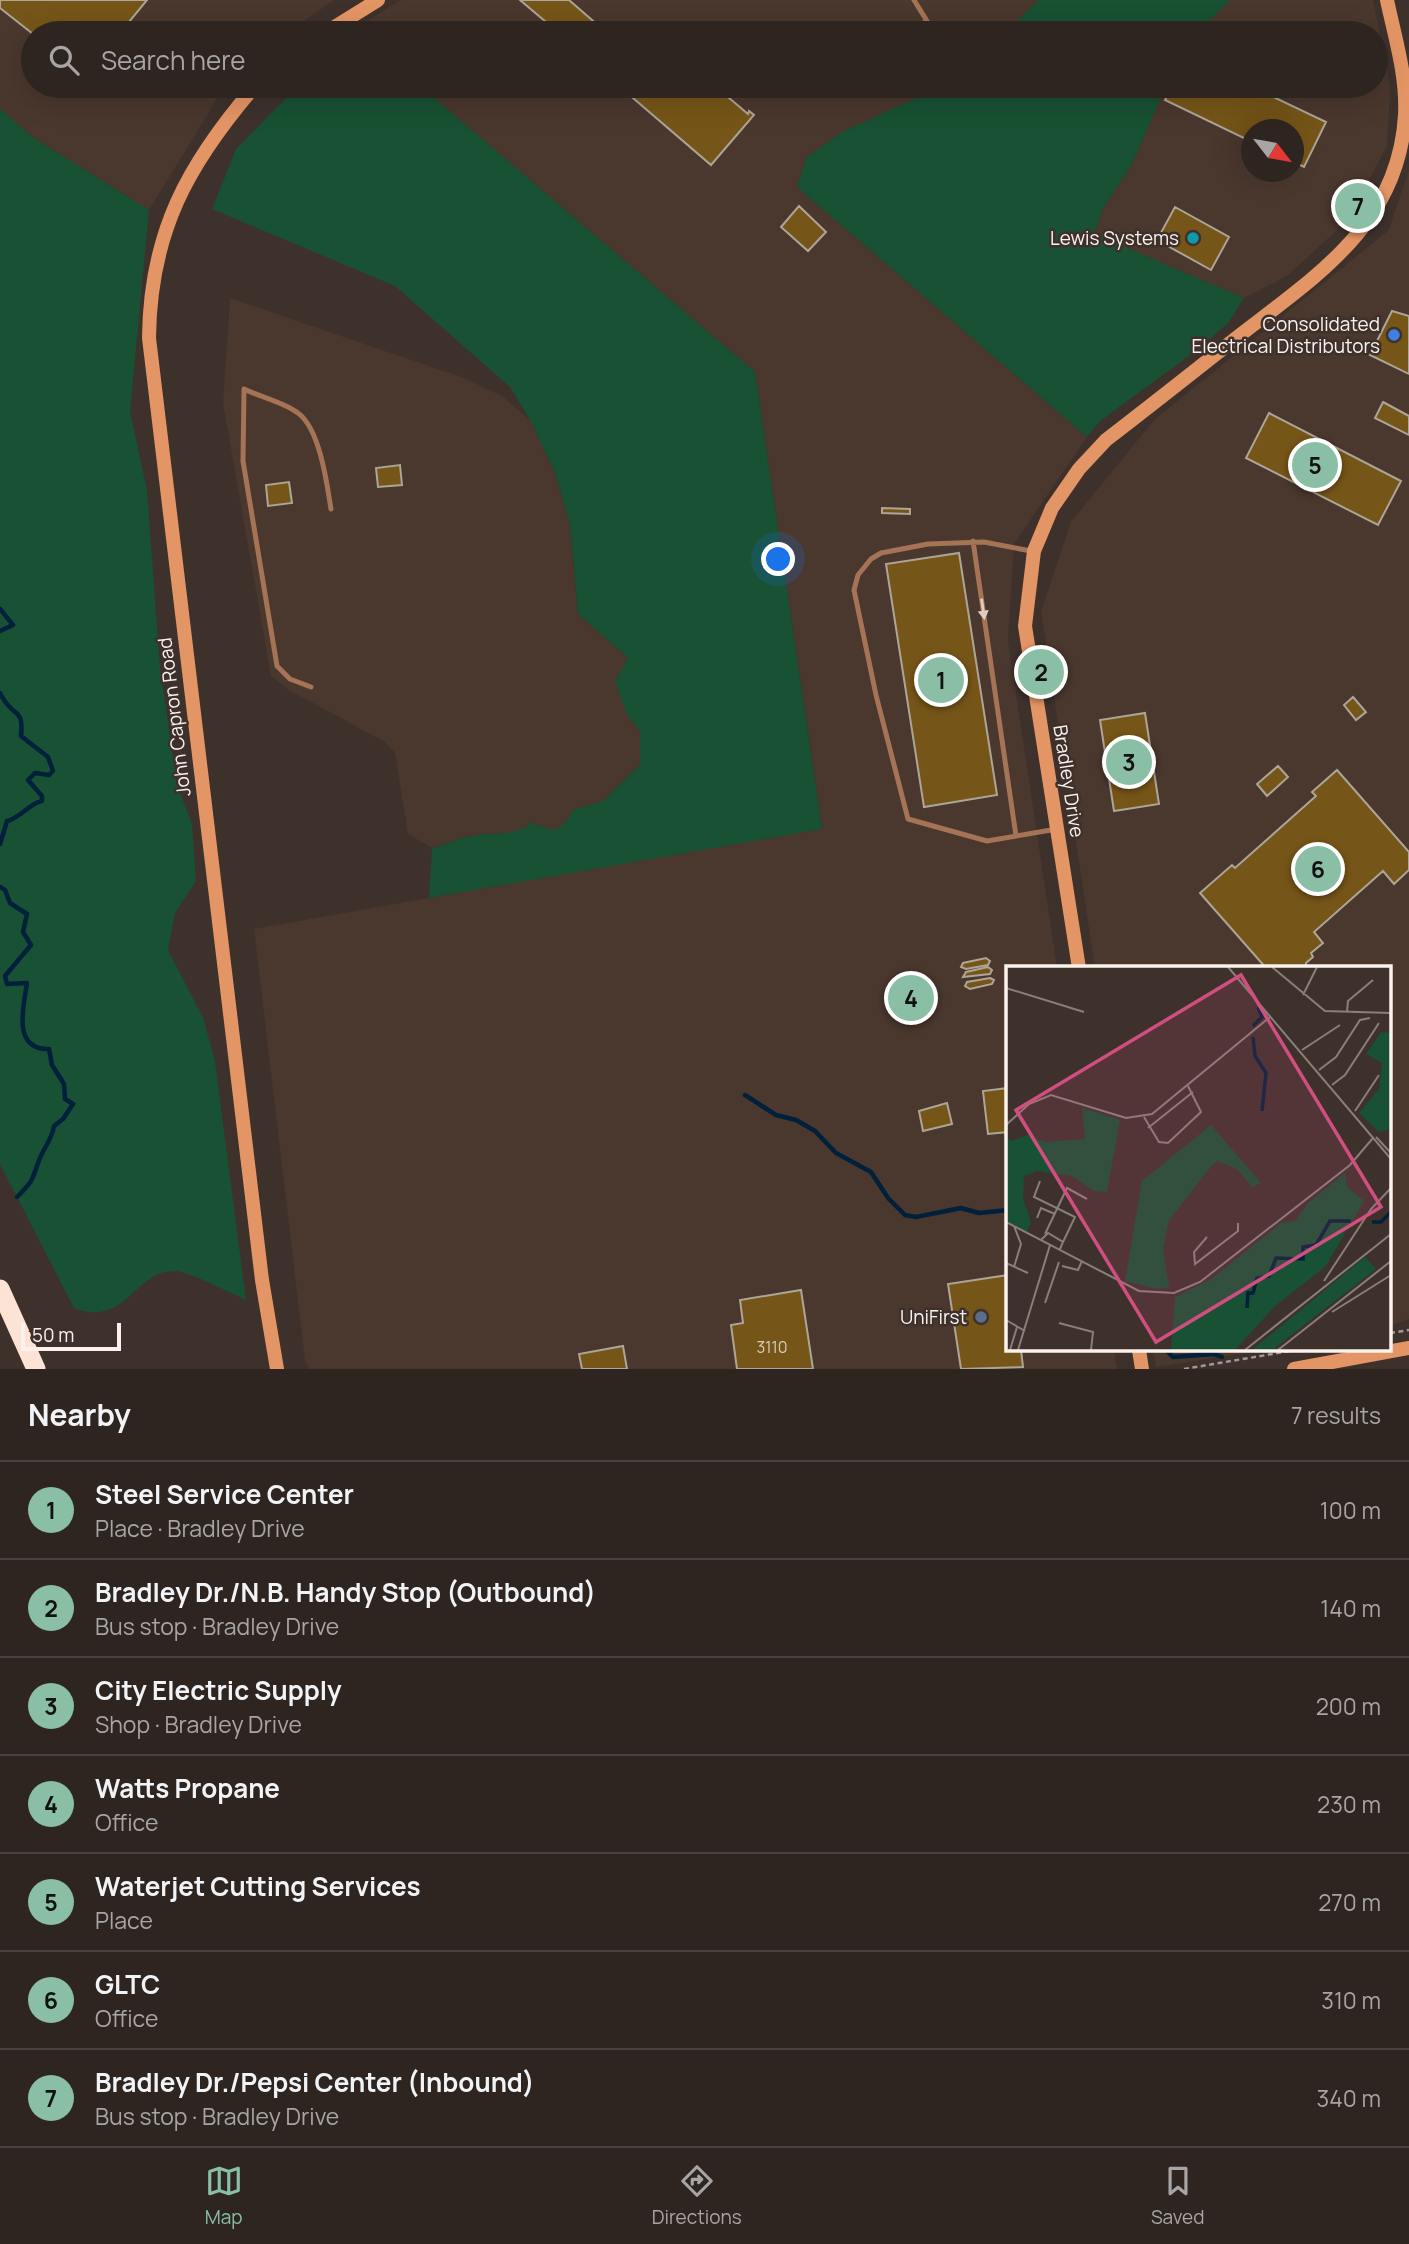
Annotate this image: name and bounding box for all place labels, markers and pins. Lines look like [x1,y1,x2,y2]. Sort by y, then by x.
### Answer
pin: 7 [1335,180,1381,232]
place label: Lewis Systems [1050,225,1179,251]
marker: Lewis Systems [1185,230,1201,246]
place label: Consolidated Electrical Distributors [1191,311,1380,359]
marker: Consolidated Electrical Distributors [1386,327,1402,343]
pin: 5 [1292,439,1338,491]
pin: 2 [1018,646,1064,698]
pin: 1 [918,654,964,706]
pin: 3 [1106,736,1152,788]
pin: 6 [1295,843,1341,895]
pin: 4 [888,972,934,1024]
place label: UniFirst [900,1304,967,1330]
marker: UniFirst [973,1309,989,1325]

